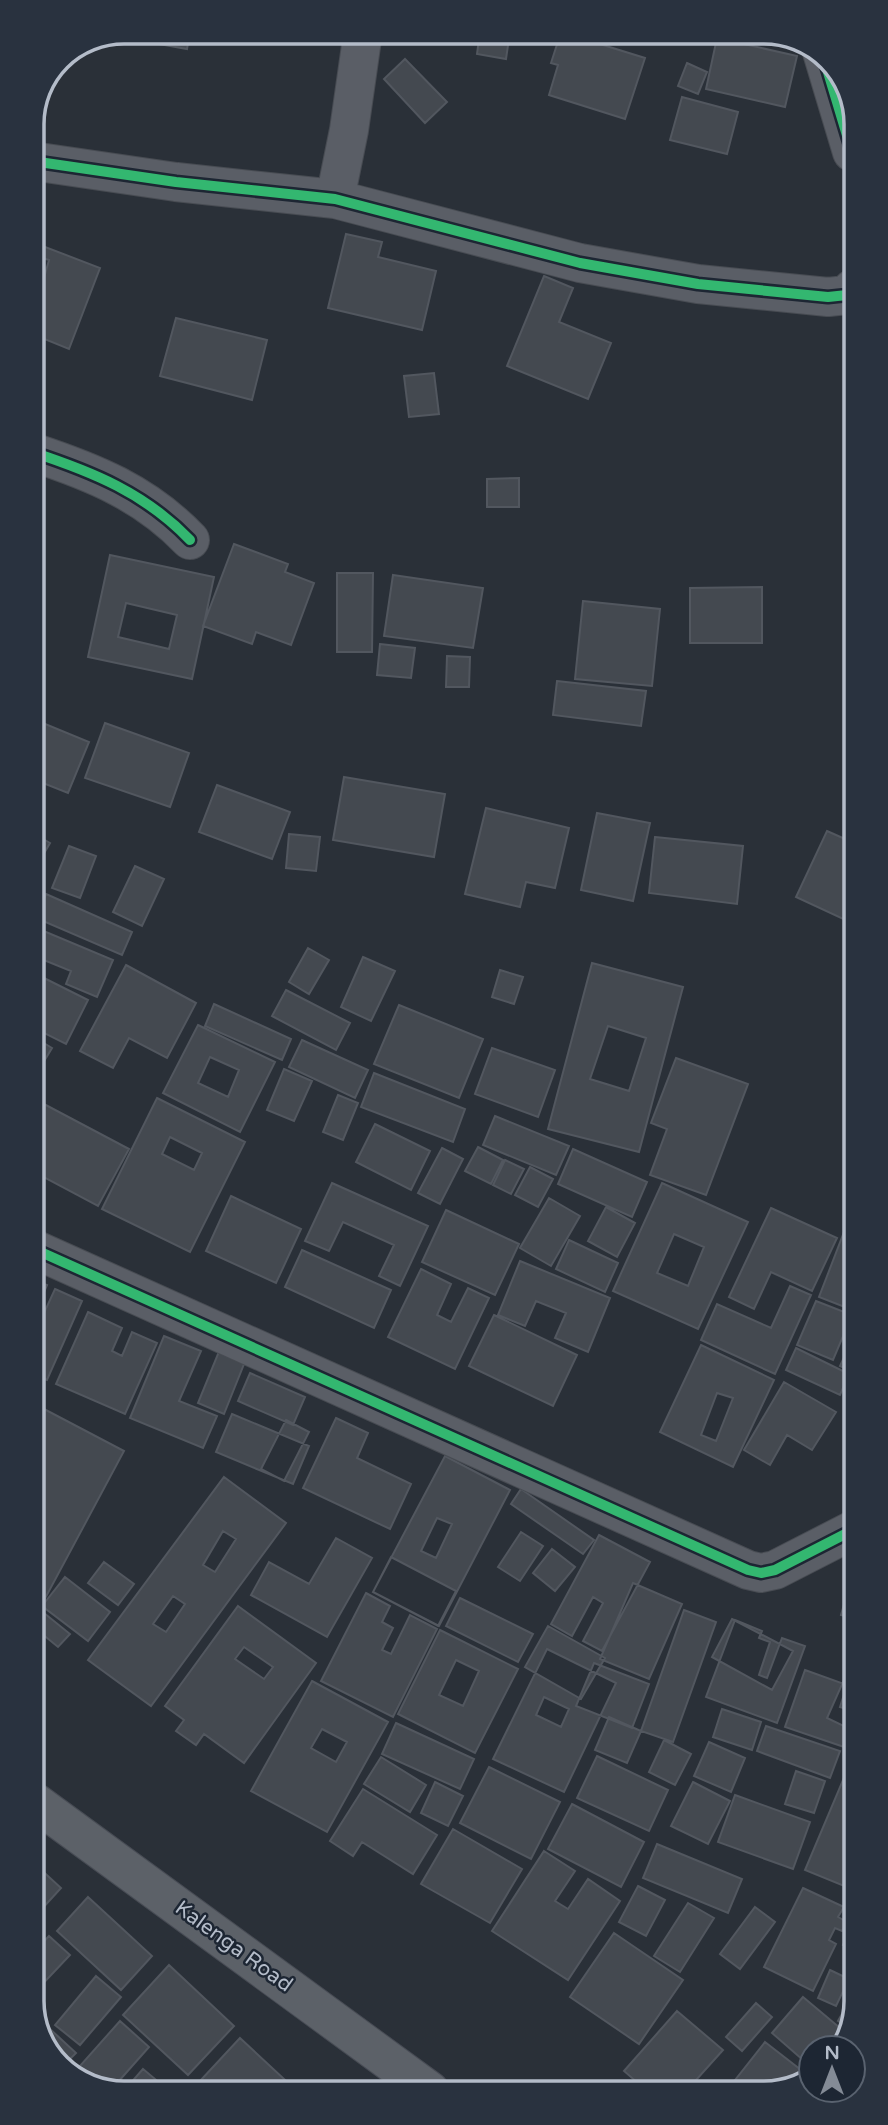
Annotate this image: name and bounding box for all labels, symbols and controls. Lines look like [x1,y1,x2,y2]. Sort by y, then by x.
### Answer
street label: Kalenga Road [170,1895,297,1997]
north arrow [797,2034,867,2104]
text: N [824,2042,840,2064]

